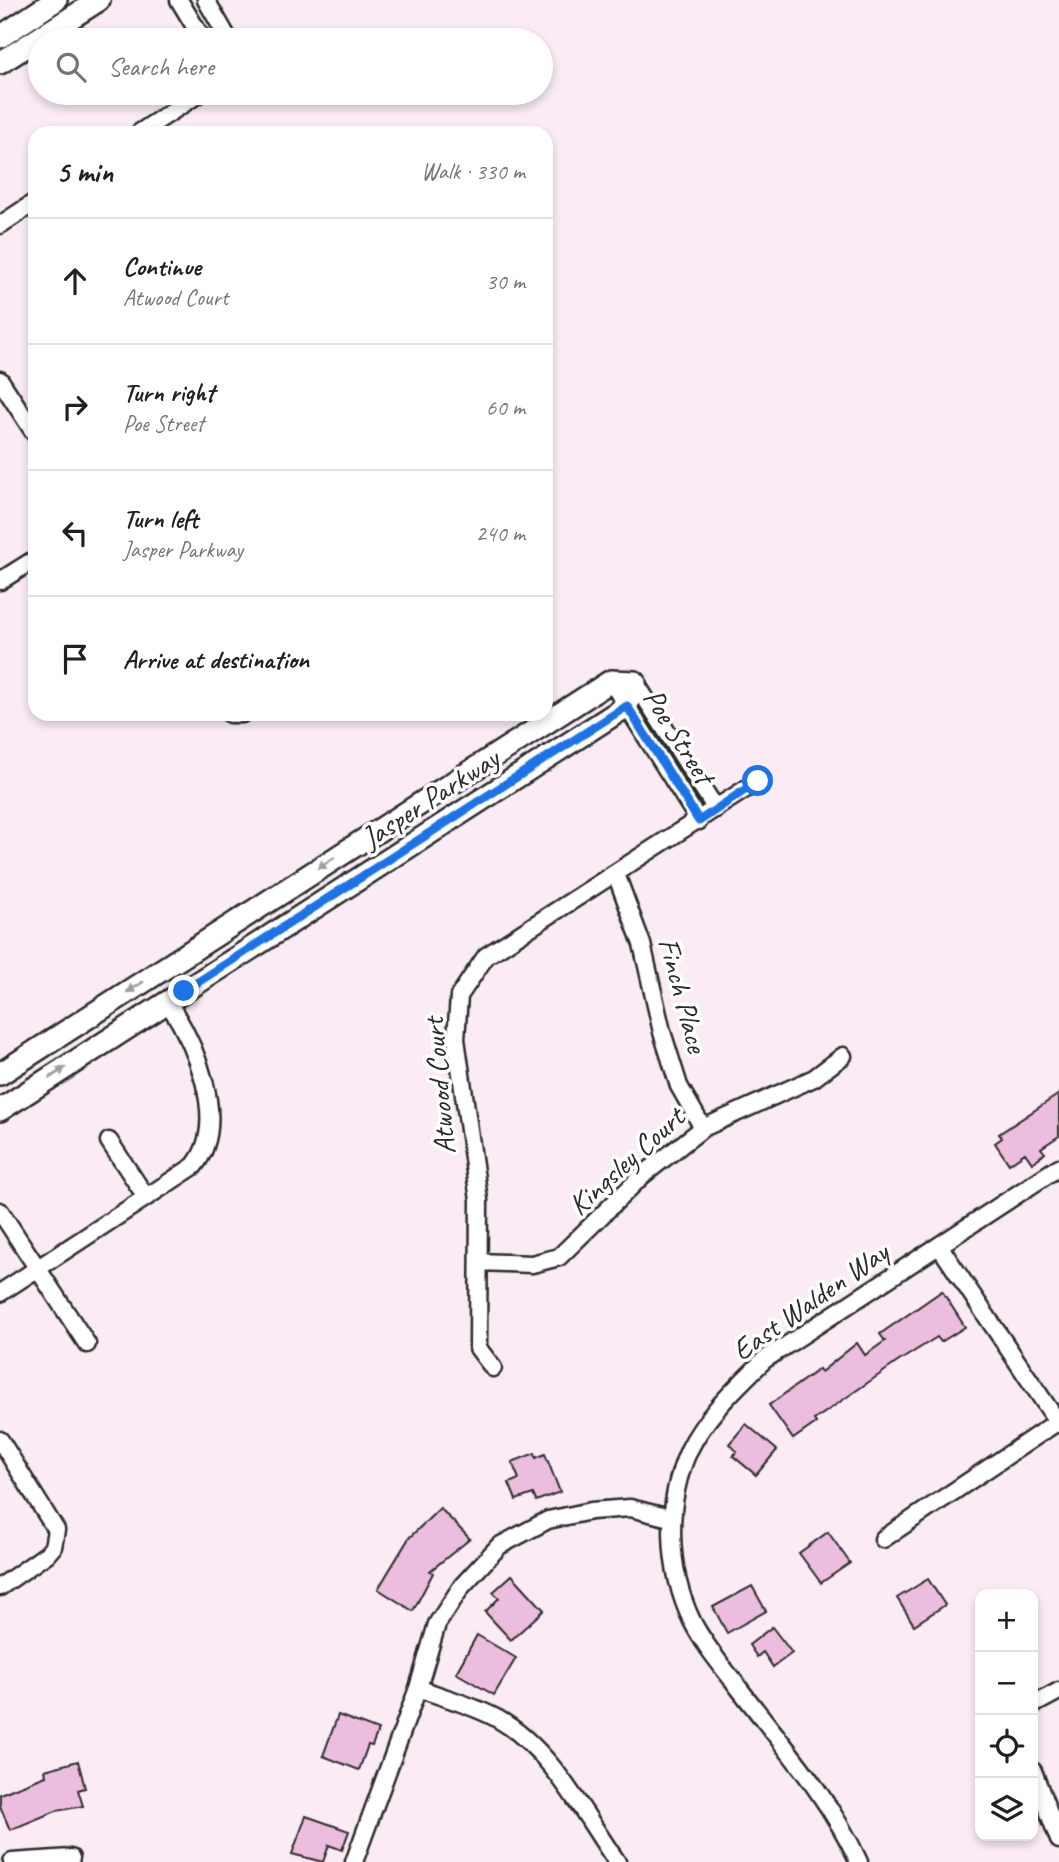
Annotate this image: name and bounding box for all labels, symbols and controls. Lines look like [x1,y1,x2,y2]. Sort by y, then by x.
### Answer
search box [28,28,553,105]
icon: search [52,48,90,86]
text: Search here [108,50,214,83]
text: 5 min [56,153,113,191]
text: Walk · 330 m [421,157,525,186]
text: Continue [123,250,201,283]
icon: ahead [56,262,94,300]
text: 30 m [486,267,525,296]
text: Atwood Court [123,283,228,312]
text: Turn right [123,376,214,409]
icon: right [56,388,94,426]
text: 60 m [486,393,525,422]
text: Poe Street [123,409,204,438]
text: Turn left [123,502,198,535]
icon: left [56,514,94,552]
text: 240 m [476,519,525,548]
text: Jasper Parkway [123,535,243,564]
icon: arrive [56,640,94,678]
text: Arrive at destination [123,643,309,676]
street label: Poe Street [635,681,725,794]
street label: Jasper Parkway [352,738,508,858]
route start [742,765,773,796]
one-way arrow [316,856,336,869]
street label: Finch Place [649,934,717,1059]
route end [168,975,199,1006]
one-way arrow [125,980,145,993]
street label: Atwood Court [414,1013,464,1156]
one-way arrow [48,1066,67,1079]
street label: Kingsley Court [560,1097,695,1223]
street label: East Walden Way [724,1232,898,1369]
map controls [975,1589,1038,1841]
button: + [975,1589,1038,1652]
button: − [975,1652,1038,1715]
button: locate [975,1715,1038,1778]
button: layers [975,1778,1038,1841]

